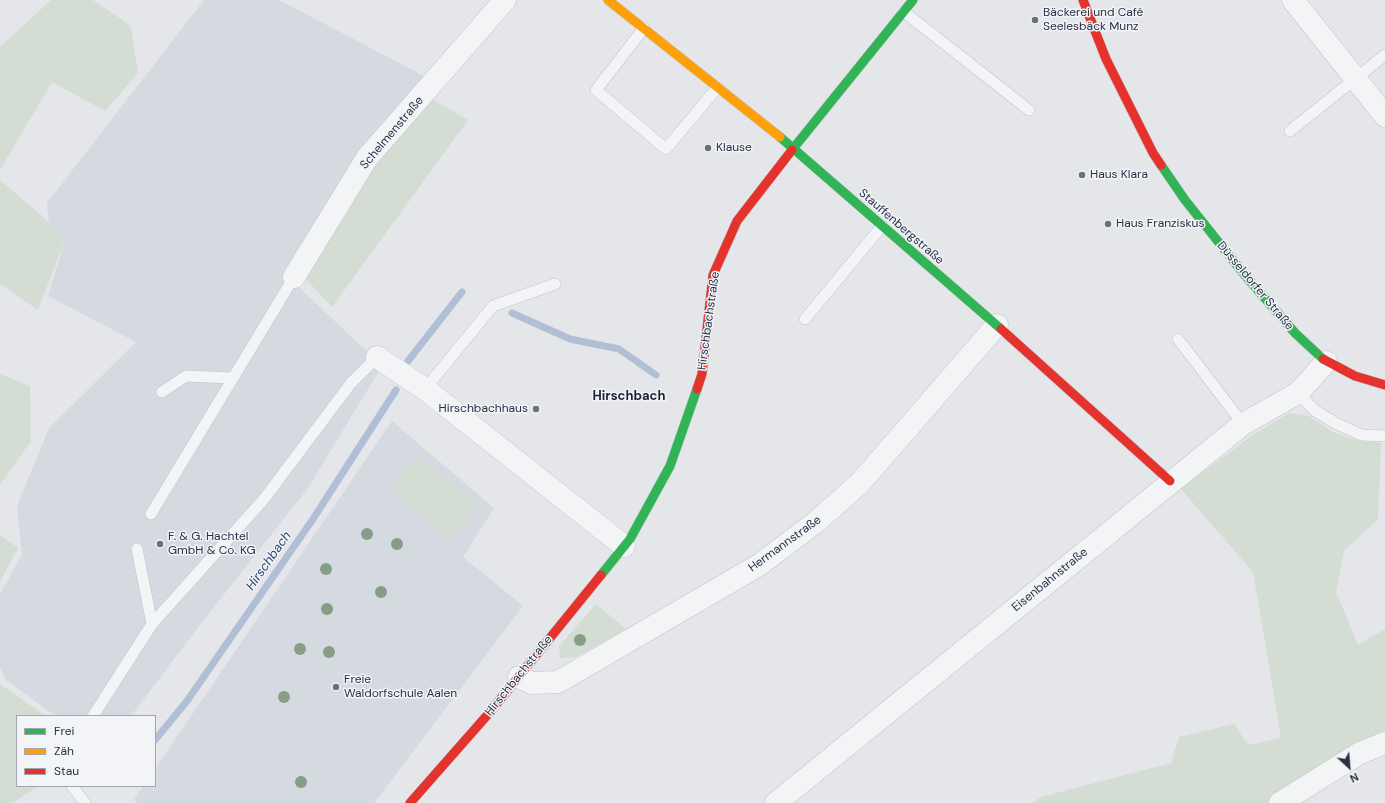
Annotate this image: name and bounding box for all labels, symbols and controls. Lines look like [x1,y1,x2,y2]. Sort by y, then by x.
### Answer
place label: Bäckerei und Café Seelesbäck Munz [1043,6,1143,34]
marker: Bäckerei und Café Seelesbäck Munz [1030,15,1040,25]
street label: Schelmenstraße [357,94,427,172]
place label: Klause [716,141,752,155]
marker: Klause [703,143,713,153]
place label: Haus Klara [1090,168,1148,182]
marker: Haus Klara [1077,170,1087,180]
street label: Stauffenbergstraße [856,186,946,268]
place label: Haus Franziskus [1116,217,1204,231]
marker: Haus Franziskus [1103,219,1113,229]
street label: Düsseldorfer Straße [1214,239,1296,333]
street label: Hirschbachstraße [695,271,723,371]
district label: Hirschbach [592,389,666,405]
place label: Hirschbachhaus [439,402,528,416]
marker: Hirschbachhaus [531,404,541,414]
street label: Hermannstraße [746,513,824,575]
water label: Hirschbach [243,529,295,593]
place label: F. & G. Hachtel GmbH & Co. KG [168,530,256,558]
marker: F. & G. Hachtel GmbH & Co. KG [155,539,165,549]
street label: Eisenbahnstraße [1009,545,1091,615]
street label: Hirschbachstraße [482,633,556,719]
place label: Freie Waldorfschule Aalen [344,673,457,701]
marker: Freie Waldorfschule Aalen [331,682,341,692]
legend [16,715,156,787]
text: Frei [54,723,74,739]
text: Zäh [54,743,74,759]
north arrow [1329,747,1369,787]
text: Stau [54,763,79,779]
text: N [1348,770,1361,786]

